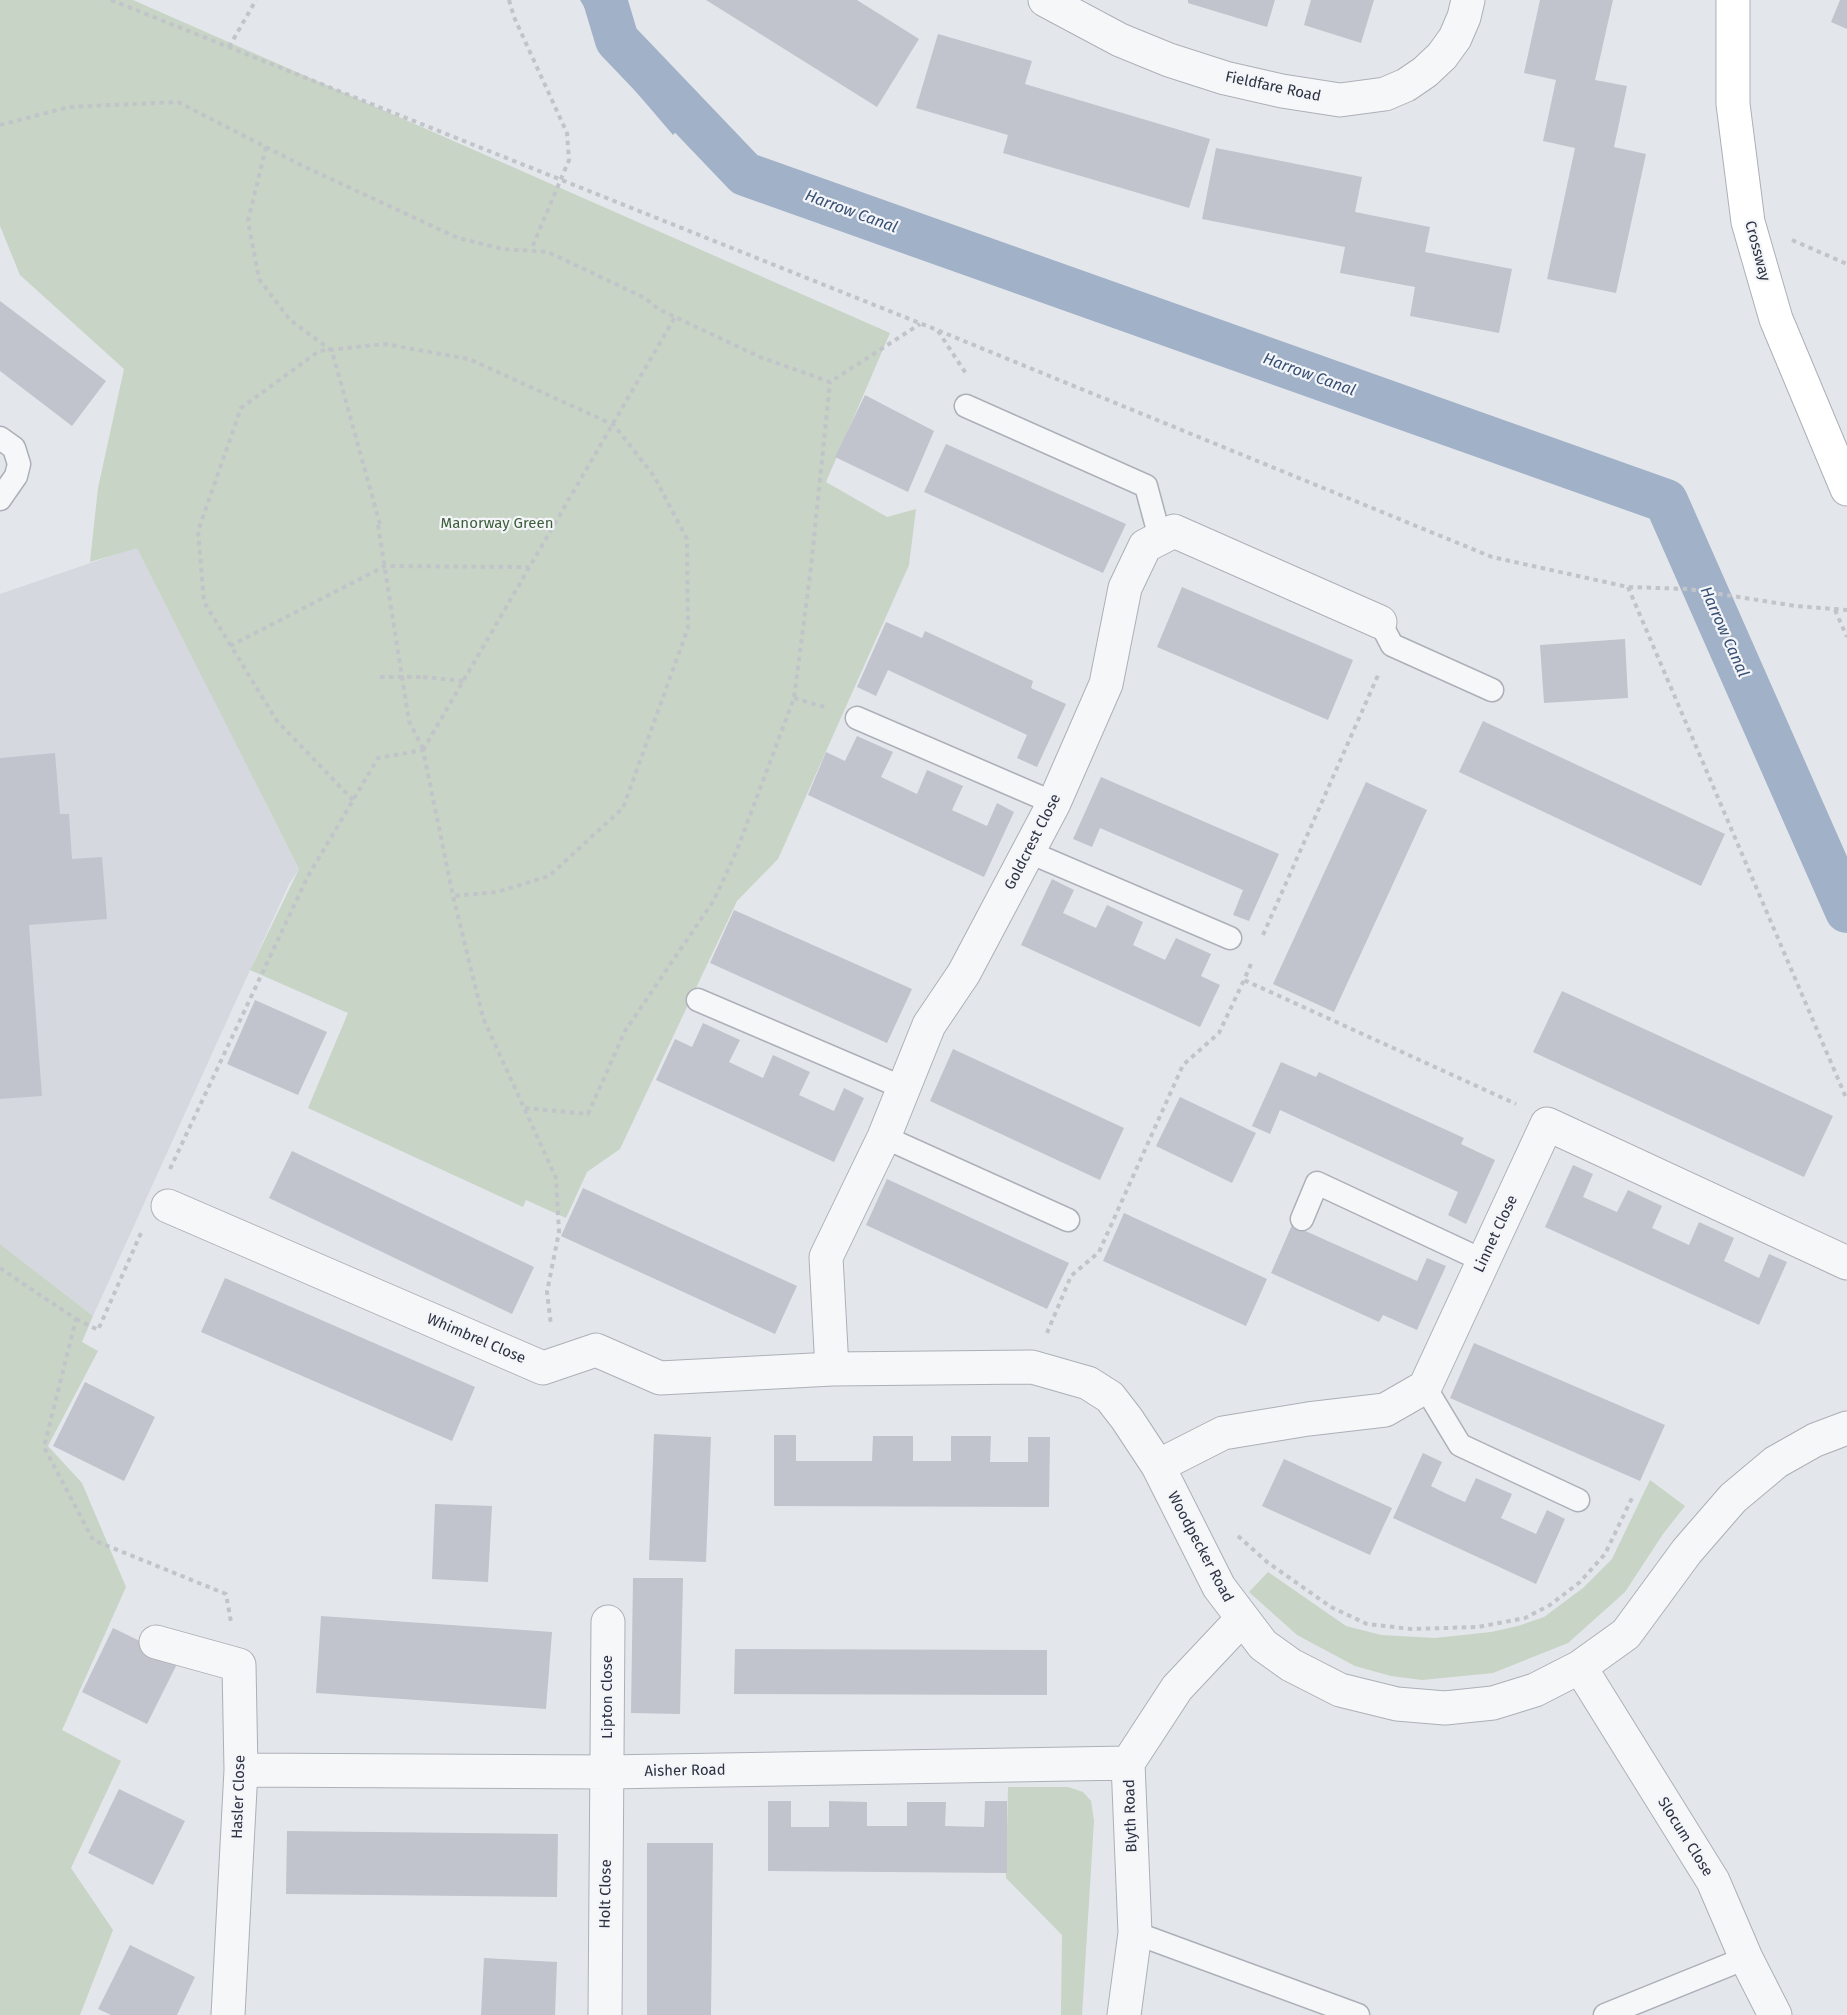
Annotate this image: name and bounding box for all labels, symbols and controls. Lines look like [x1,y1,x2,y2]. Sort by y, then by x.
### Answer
street label: Fieldfare Road [1223,68,1323,106]
water label: Harrow Canal [802,186,900,238]
street label: Crossway [1740,219,1774,283]
water label: Harrow Canal [1260,349,1358,401]
park label: Manorway Green [441,515,553,533]
water label: Harrow Canal [1695,584,1753,680]
street label: Goldcrest Close [1001,791,1065,893]
street label: Linnet Close [1470,1192,1522,1276]
street label: Whimbrel Close [424,1310,528,1368]
street label: Woodpecker Road [1163,1488,1237,1606]
street label: Lipton Close [599,1655,617,1739]
street label: Hasler Close [229,1755,249,1839]
street label: Aisher Road [644,1761,726,1781]
street label: Blyth Road [1121,1779,1141,1853]
street label: Slocum Close [1653,1794,1717,1880]
street label: Holt Close [596,1859,616,1929]

